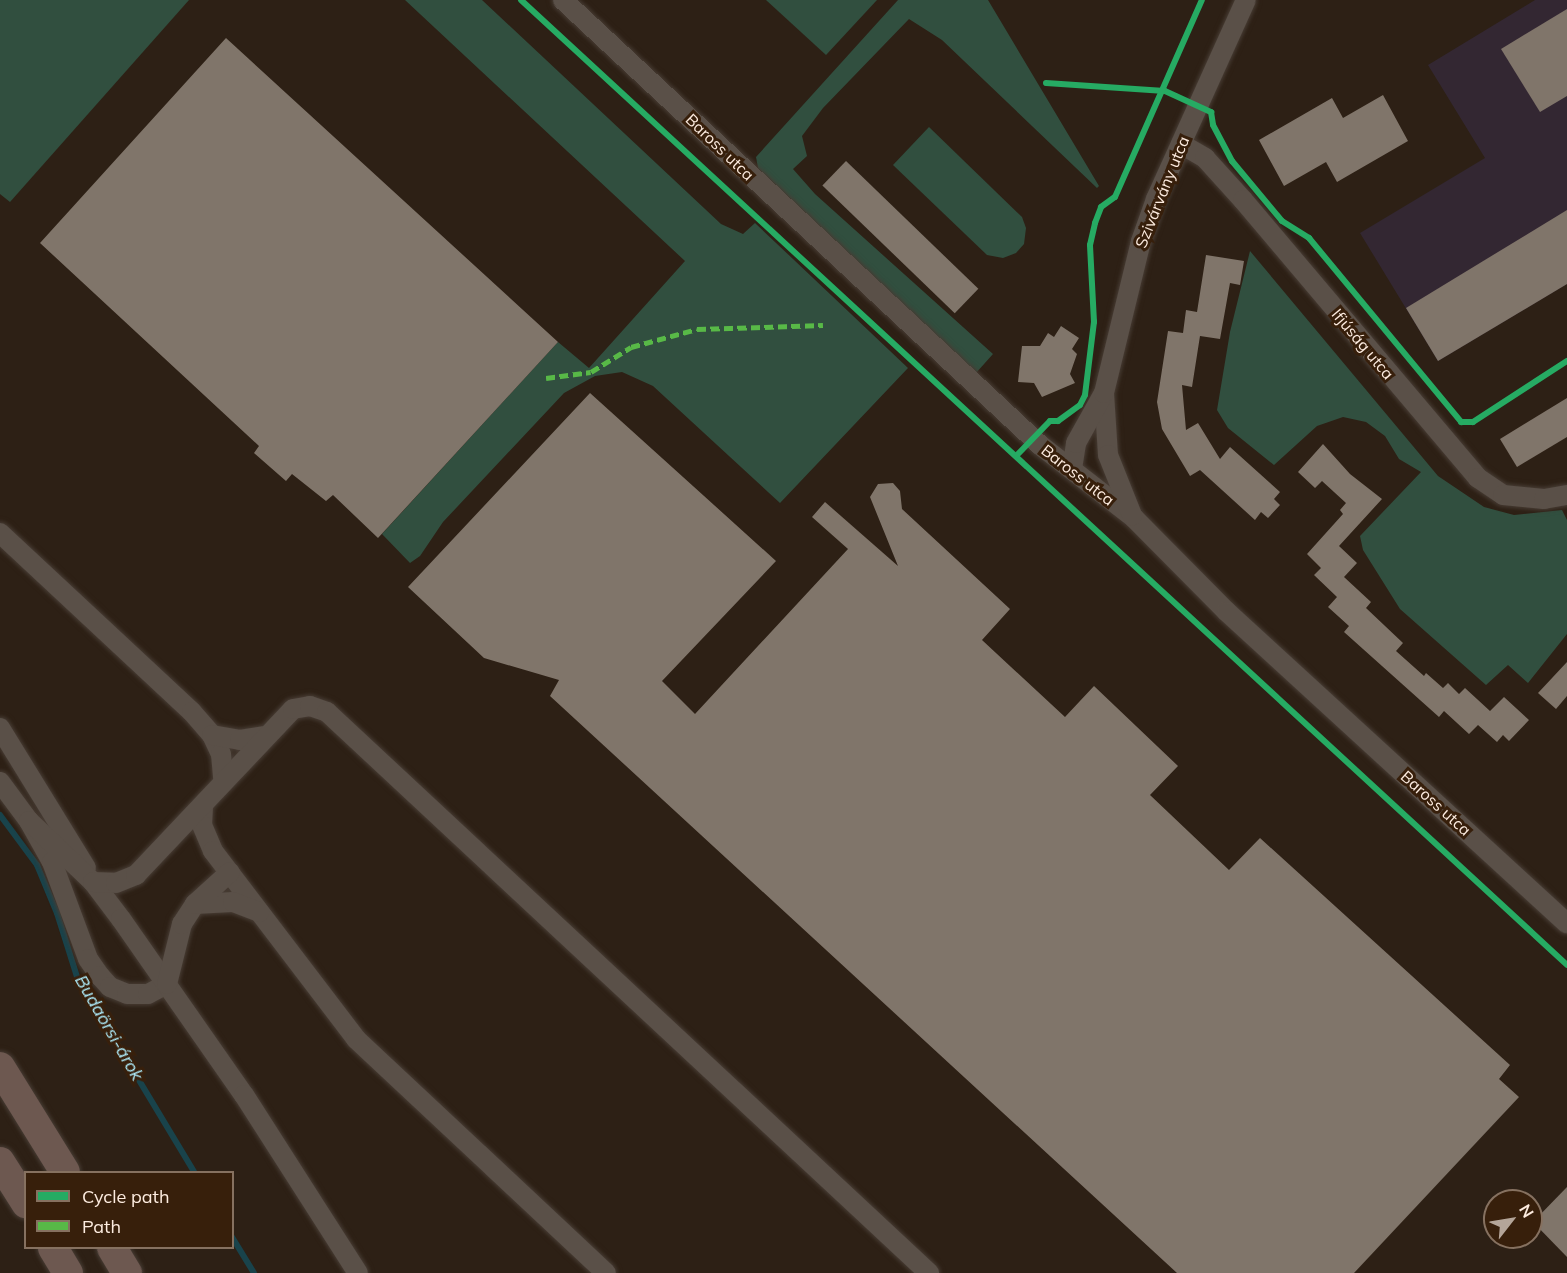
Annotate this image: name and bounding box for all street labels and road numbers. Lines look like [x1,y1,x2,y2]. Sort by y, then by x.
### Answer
street label: Baross utca [682,110,758,184]
street label: Szivárvány utca [1131,133,1193,251]
street label: Ifjúság utca [1328,305,1398,383]
street label: Baross utca [1038,440,1118,510]
street label: Baross utca [1397,767,1475,839]

